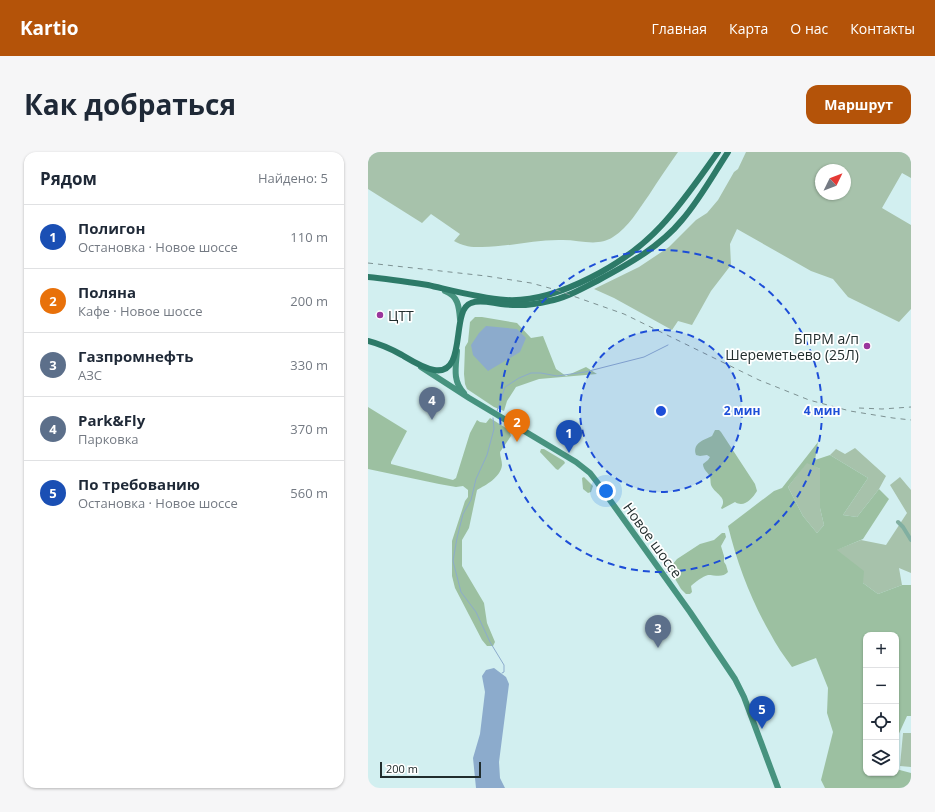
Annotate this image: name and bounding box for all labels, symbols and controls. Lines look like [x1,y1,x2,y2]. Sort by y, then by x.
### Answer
text: Kartio [20,15,79,41]
text: Главная [652,19,707,38]
text: Карта [729,19,768,38]
text: О нас [790,19,828,38]
text: Контакты [850,19,915,38]
text: Как добраться [24,85,236,123]
button: Маршрут [806,85,911,124]
north arrow [815,164,851,200]
text: Рядом [40,167,97,190]
text: Найдено: 5 [258,169,328,187]
text: Полигон [78,218,145,238]
text: 1 [49,228,57,246]
text: 110 m [290,228,328,246]
text: Остановка · Новое шоссе [78,238,238,256]
text: Поляна [78,282,136,302]
text: 2 [49,292,57,310]
text: 200 m [290,292,328,310]
text: Кафе · Новое шоссе [78,302,202,320]
place label: ЦТТ [388,306,414,325]
marker: ЦТТ [375,310,385,320]
place label: БПРМ а/п Шереметьево (25Л) [725,329,859,364]
marker: БПРМ а/п Шереметьево (25Л) [862,341,872,351]
text: Газпромнефть [78,346,194,366]
text: 3 [49,356,57,374]
text: 330 m [290,356,328,374]
text: АЗС [78,366,102,384]
pin: 4 [419,387,445,420]
text: 2 мин [724,402,760,419]
text: 4 мин [804,402,840,419]
centre of rings [654,404,668,418]
pin: 2 [504,409,530,442]
text: Park&Fly [78,410,145,430]
text: 4 [49,420,57,438]
text: 370 m [290,420,328,438]
pin: 1 [556,420,582,453]
text: Парковка [78,430,139,448]
text: По требованию [78,474,200,494]
your location [596,481,616,501]
text: 5 [49,484,57,502]
text: 560 m [290,484,328,502]
text: Остановка · Новое шоссе [78,494,238,512]
street label: Новое шоссе [619,498,687,582]
pin: 3 [645,615,671,648]
map controls [863,632,899,776]
button: + [863,632,899,668]
button: − [863,668,899,704]
pin: 5 [749,696,775,729]
button: locate [863,704,899,740]
button: layers [863,740,899,776]
scale bar [380,760,481,779]
text: 200 m [386,761,418,776]

